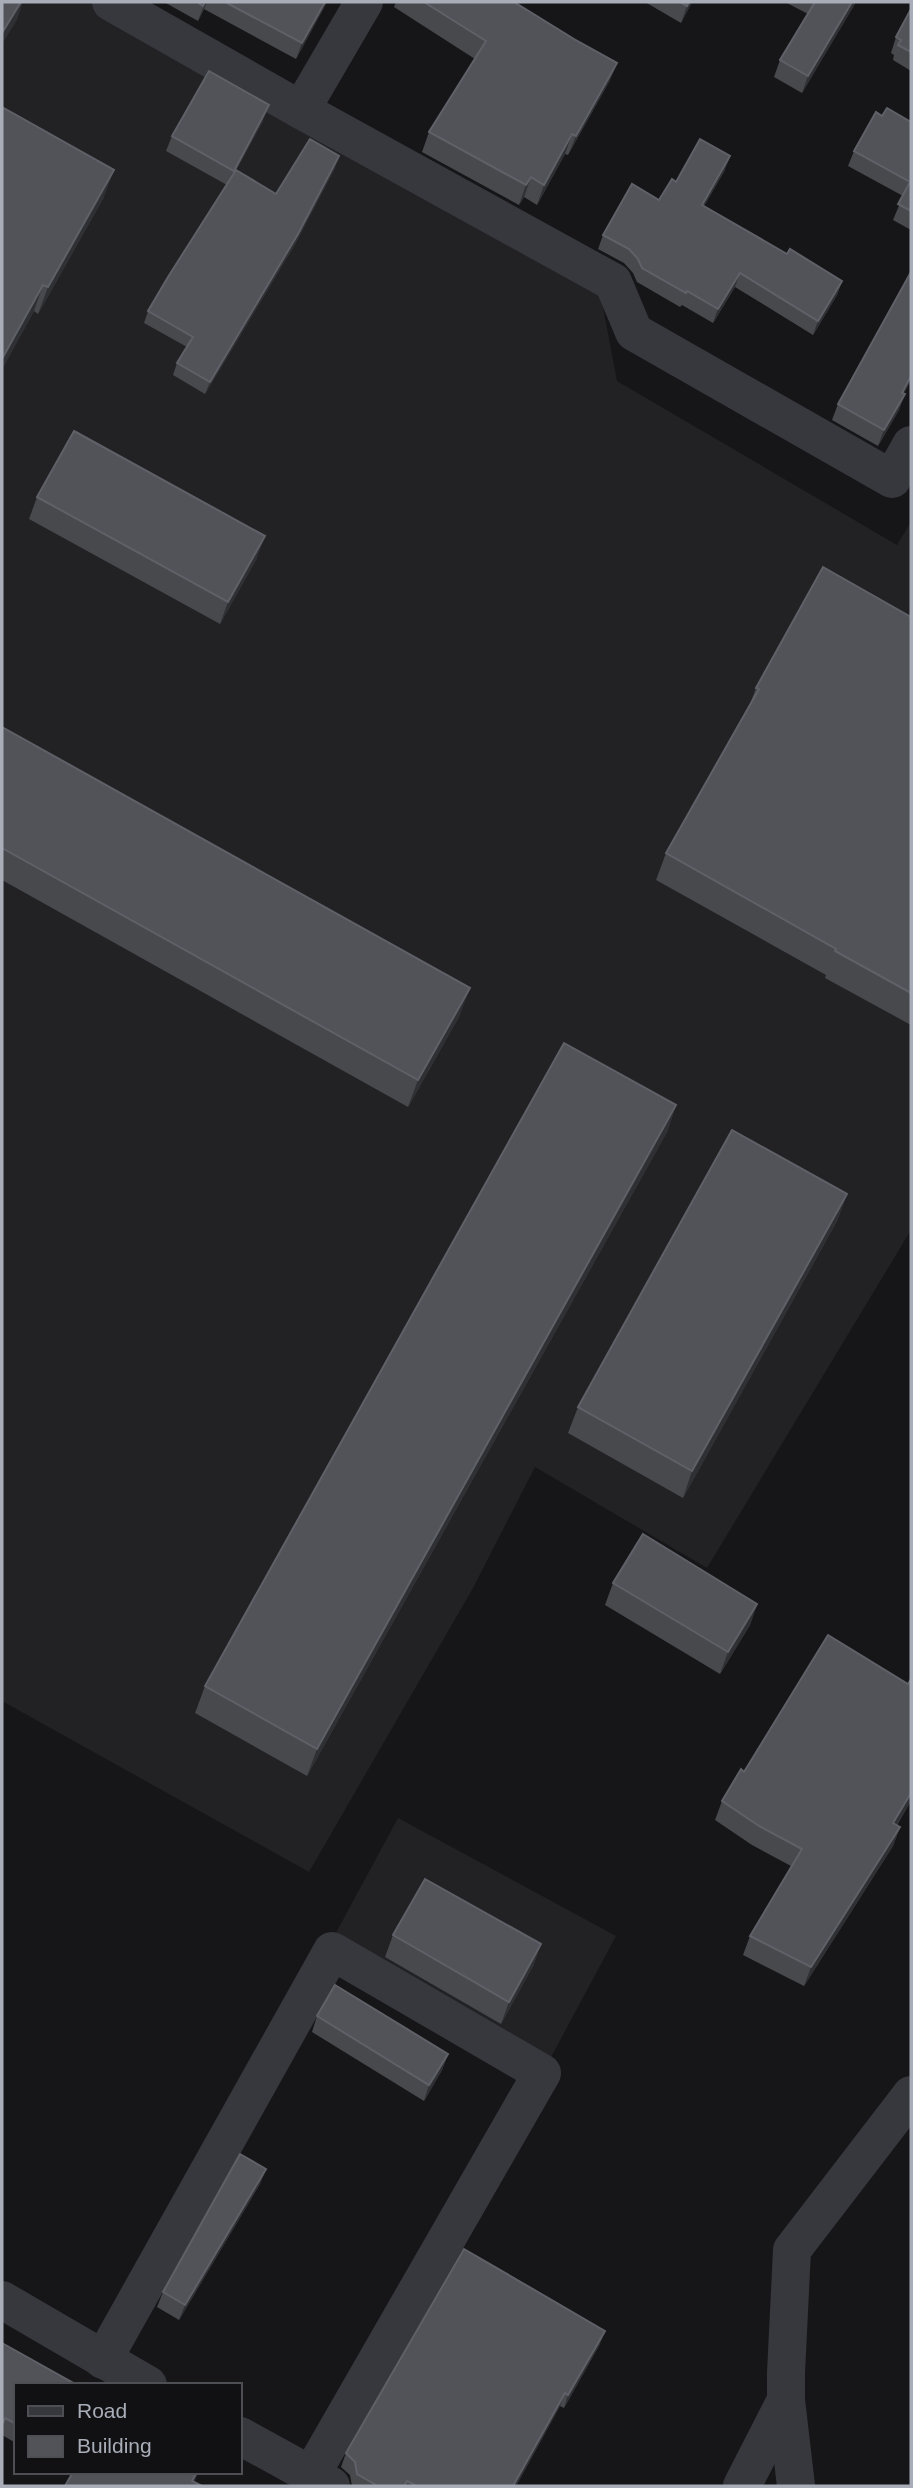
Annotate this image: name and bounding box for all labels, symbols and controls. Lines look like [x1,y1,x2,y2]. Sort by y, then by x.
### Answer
legend [14,2383,242,2474]
text: Road [77,2399,127,2422]
text: Building [77,2434,152,2457]

